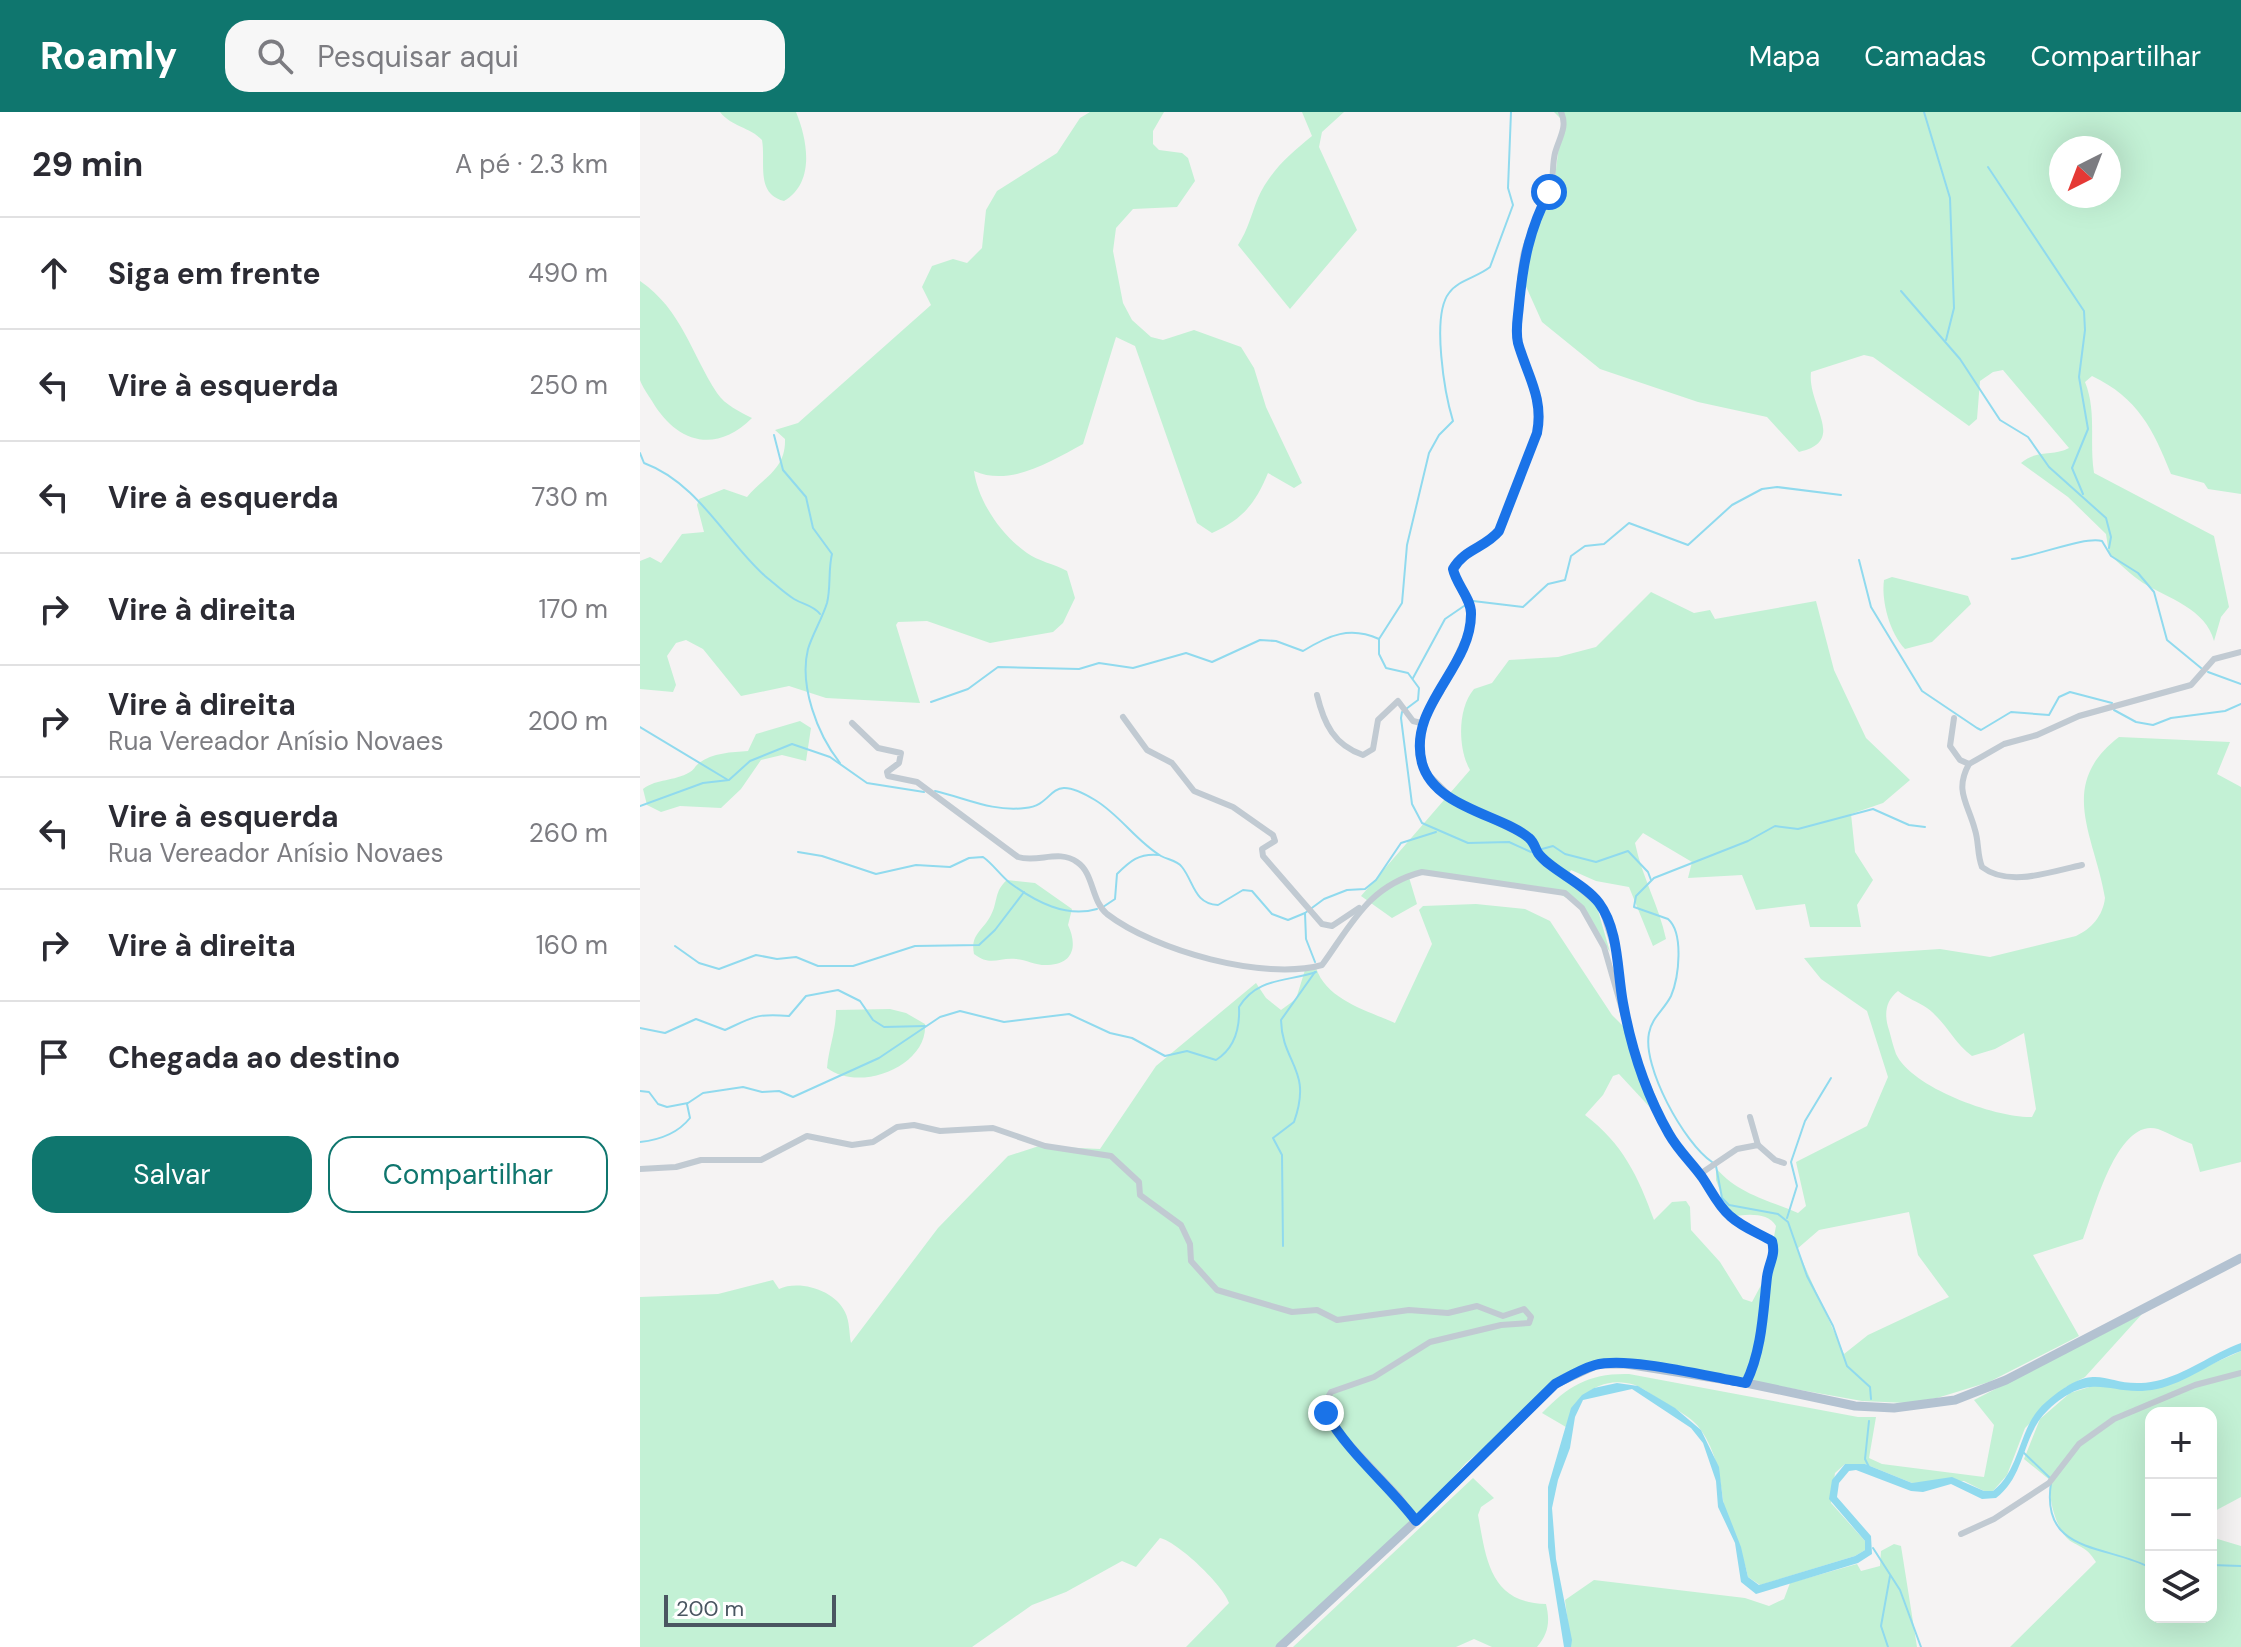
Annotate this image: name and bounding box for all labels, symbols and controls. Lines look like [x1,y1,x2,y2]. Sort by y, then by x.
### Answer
search box [225,20,785,92]
text: Roamly [40,31,177,81]
icon: search [253,34,297,78]
text: Pesquisar aqui [317,37,519,76]
text: Mapa [1749,38,1820,75]
text: Camadas [1864,38,1987,75]
text: Compartilhar [2031,38,2201,75]
north arrow [2049,136,2121,208]
text: 29 min [32,142,143,187]
text: A pé · 2.3 km [455,147,608,181]
route start [1531,174,1567,210]
icon: ahead [32,251,76,295]
text: Siga em frente [108,254,321,293]
text: 490 m [528,256,608,290]
icon: left [32,363,76,407]
text: Vire à esquerda [108,366,339,405]
text: 250 m [529,368,608,402]
icon: left [32,475,76,519]
text: Vire à esquerda [108,478,339,517]
text: 730 m [532,480,608,514]
icon: right [32,587,76,631]
text: Vire à direita [108,590,296,629]
text: 170 m [539,592,608,626]
text: Vire à direita [108,685,296,724]
icon: right [32,699,76,743]
text: 200 m [528,704,608,738]
text: Rua Vereador Anísio Novaes [108,724,444,758]
text: Vire à esquerda [108,797,339,836]
icon: left [32,811,76,855]
text: 260 m [529,816,608,850]
text: Rua Vereador Anísio Novaes [108,836,444,870]
icon: right [32,923,76,967]
text: Vire à direita [108,926,296,965]
text: 160 m [536,928,608,962]
icon: arrive [32,1035,76,1079]
text: Chegada ao destino [108,1038,400,1077]
button: Salvar [32,1136,312,1213]
button: Compartilhar [328,1136,608,1213]
route end [1308,1395,1344,1431]
map controls [2145,1407,2217,1623]
button: + [2145,1407,2217,1479]
button: − [2145,1479,2217,1551]
button: layers [2145,1551,2217,1623]
scale bar [664,1591,836,1627]
text: 200 m [676,1594,744,1623]

